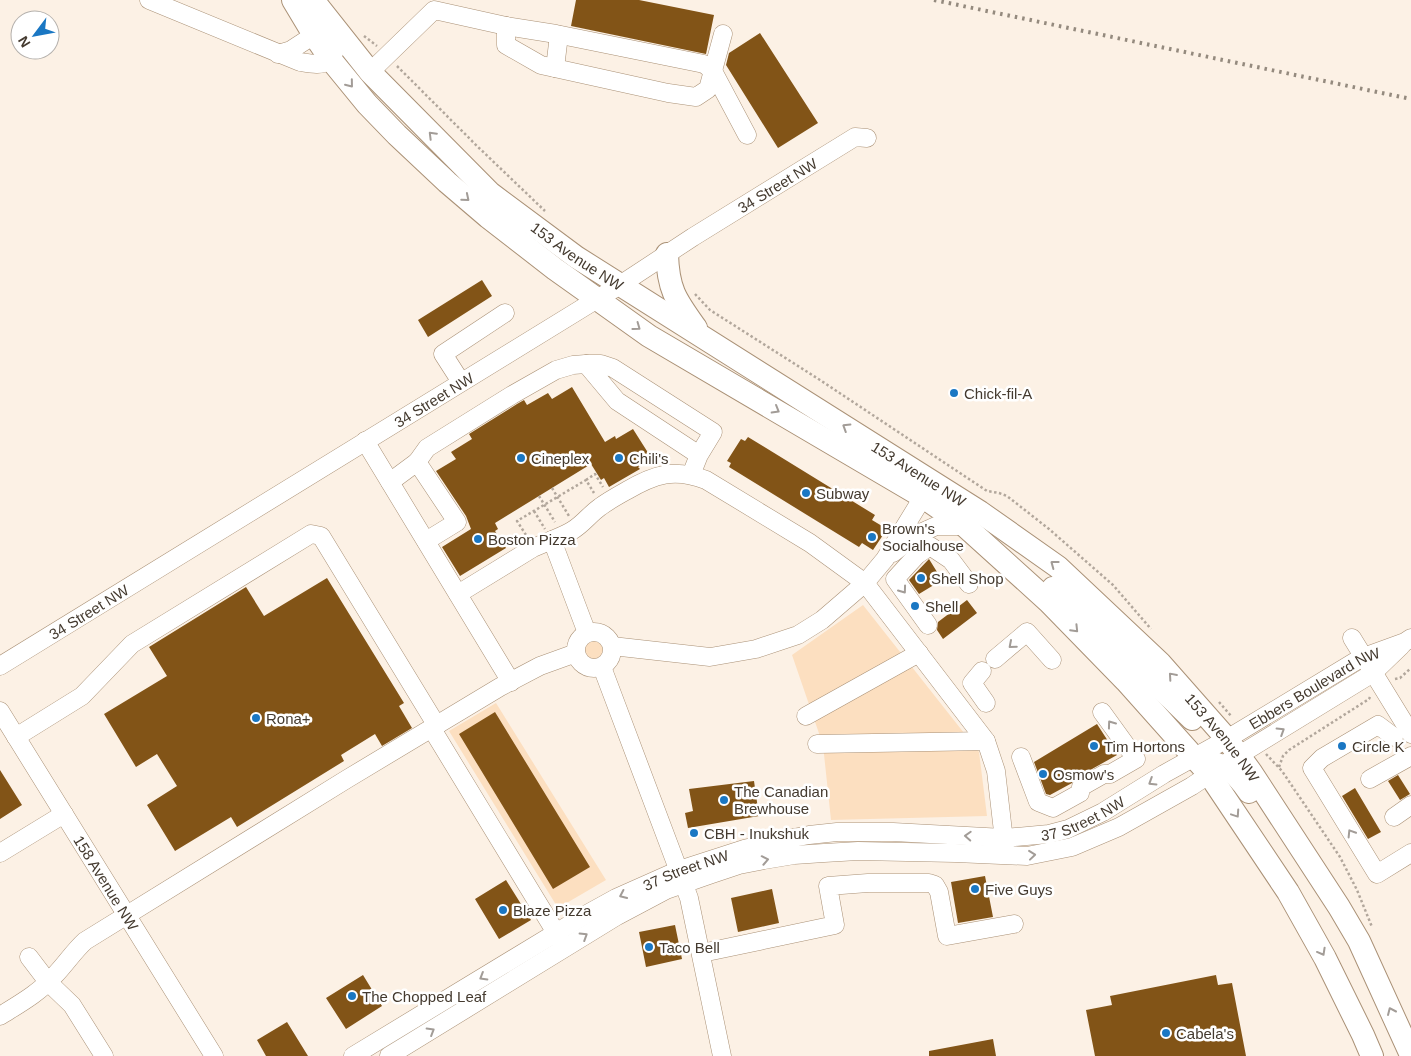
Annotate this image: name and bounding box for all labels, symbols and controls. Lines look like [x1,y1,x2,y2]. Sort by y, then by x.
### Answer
north arrow [10,10,60,60]
text: N [15,33,33,50]
one-way arrow [344,78,353,87]
one-way arrow [429,132,438,141]
street label: 34 Street NW [734,154,821,216]
one-way arrow [460,192,469,201]
street label: 153 Avenue NW [528,218,627,294]
one-way arrow [631,321,641,330]
street label: 34 Street NW [391,368,477,430]
place label: Chick-fil-A [964,385,1032,402]
marker: Chick-fil-A [948,387,960,399]
one-way arrow [771,404,780,414]
one-way arrow [842,423,851,433]
street label: 153 Avenue NW [869,437,970,510]
place label: Cineplex [531,450,590,467]
place label: Chili's [629,450,669,467]
marker: Cineplex [515,452,527,464]
marker: Chili's [613,452,625,464]
place label: Subway [816,485,870,502]
marker: Subway [800,487,812,499]
place label: Brown's Socialhouse [882,520,964,554]
place label: Boston Pizza [488,531,576,548]
marker: Brown's Socialhouse [866,531,878,543]
marker: Boston Pizza [472,533,484,545]
one-way arrow [1051,562,1060,570]
place label: Shell Shop [931,570,1004,587]
marker: Shell Shop [915,572,927,584]
street label: 34 Street NW [46,580,132,642]
one-way arrow [897,584,906,594]
place label: Shell [925,598,958,615]
marker: Shell [909,600,921,612]
one-way arrow [1069,624,1078,633]
one-way arrow [1009,639,1018,648]
street label: Ebbers Boulevard NW [1246,643,1383,732]
one-way arrow [1169,673,1178,682]
street label: 153 Avenue NW [1182,690,1264,785]
place label: Rona+ [266,710,311,727]
marker: Rona+ [250,712,262,724]
one-way arrow [1108,721,1116,730]
one-way arrow [1275,727,1284,737]
place label: Tim Hortons [1104,738,1185,755]
place label: Circle K [1352,738,1405,755]
marker: Tim Hortons [1088,740,1100,752]
marker: Circle K [1336,740,1348,752]
place label: Osmow's [1053,766,1114,783]
marker: Osmow's [1037,768,1049,780]
one-way arrow [1148,776,1157,785]
place label: The Canadian Brewhouse [734,783,828,817]
street label: 37 Street NW [1040,792,1128,843]
marker: The Canadian Brewhouse [718,794,730,806]
one-way arrow [1230,809,1240,818]
place label: CBH - Inukshuk [704,825,810,842]
marker: CBH - Inukshuk [688,827,700,839]
one-way arrow [1348,829,1358,838]
one-way arrow [963,830,971,841]
street label: 158 Avenue NW [71,832,143,934]
street label: 37 Street NW [640,846,731,894]
one-way arrow [1028,850,1036,861]
one-way arrow [760,856,769,866]
place label: Five Guys [985,881,1053,898]
marker: Five Guys [969,883,981,895]
one-way arrow [619,889,628,899]
place label: Blaze Pizza [513,902,592,919]
marker: Blaze Pizza [497,904,509,916]
one-way arrow [579,933,588,943]
place label: Taco Bell [659,939,720,956]
marker: Taco Bell [643,941,655,953]
one-way arrow [1315,947,1325,956]
one-way arrow [480,971,489,981]
place label: The Chopped Leaf [362,988,487,1005]
marker: The Chopped Leaf [346,990,358,1002]
one-way arrow [1386,1007,1397,1016]
place label: Cabela's [1176,1025,1234,1042]
one-way arrow [426,1027,435,1037]
marker: Cabela's [1160,1027,1172,1039]

